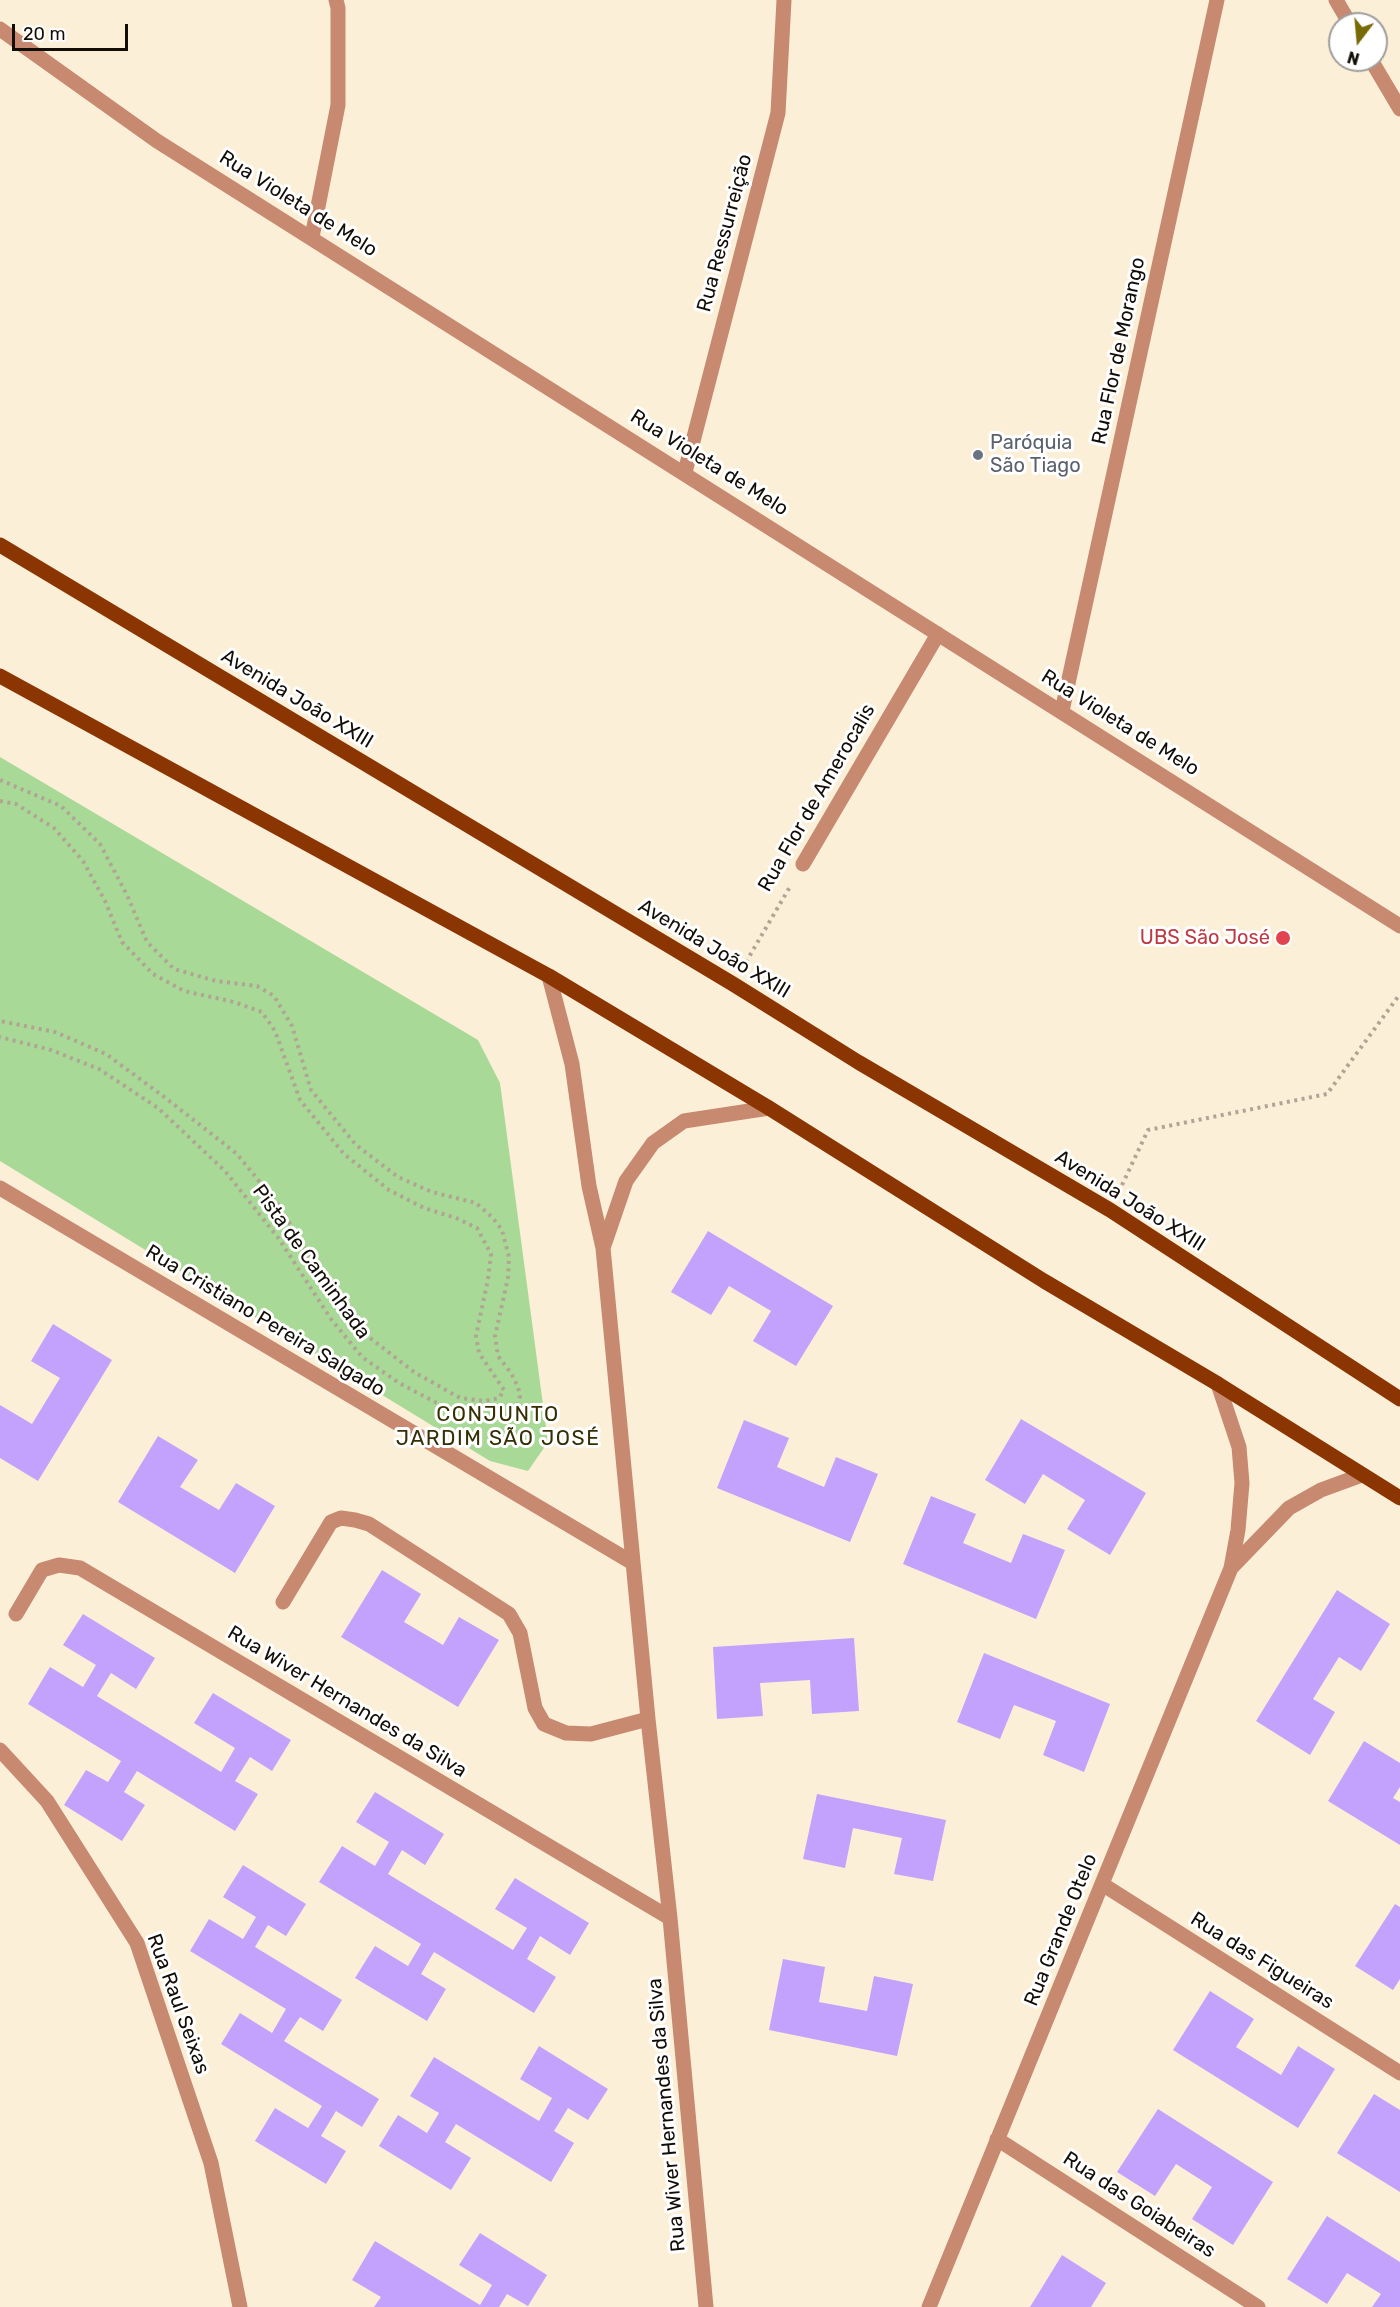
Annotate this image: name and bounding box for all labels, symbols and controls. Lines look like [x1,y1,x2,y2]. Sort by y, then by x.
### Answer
scale bar [15,12,130,50]
north arrow [1328,12,1388,72]
text: 20 m [23,23,65,45]
text: N [1345,47,1362,69]
street label: Rua Violeta de Melo [215,146,381,262]
street label: Rua Ressurreição [692,152,758,314]
street label: Rua Flor de Morango [1087,255,1151,447]
street label: Rua Violeta de Melo [626,405,792,521]
place label: Paróquia São Tiago [990,431,1081,478]
marker: Paróquia São Tiago [971,448,985,462]
street label: Avenida João XXIII [217,644,377,754]
street label: Rua Violeta de Melo [1037,665,1203,781]
street label: Rua Flor de Amerocalis [753,700,881,896]
street label: Avenida João XXIII [634,894,794,1004]
place label: UBS São José [1140,926,1270,950]
marker: UBS São José [1274,929,1292,947]
street label: Avenida João XXIII [1050,1145,1210,1257]
street label: Pista de Caminhada [247,1180,375,1344]
street label: Rua Cristiano Pereira Salgado [141,1240,389,1402]
district label: CONJUNTO JARDIM SÃO JOSÉ [396,1402,600,1452]
street label: Rua Wiver Hernandes da Silva [223,1621,471,1783]
street label: Rua Grande Otelo [1019,1850,1103,2010]
street label: Rua das Figueiras [1186,1907,1338,2015]
street label: Rua Raul Seixas [142,1931,214,2077]
street label: Rua Wiver Hernandes da Silva [643,1977,691,2253]
street label: Rua das Goiabeiras [1058,2147,1220,2263]

